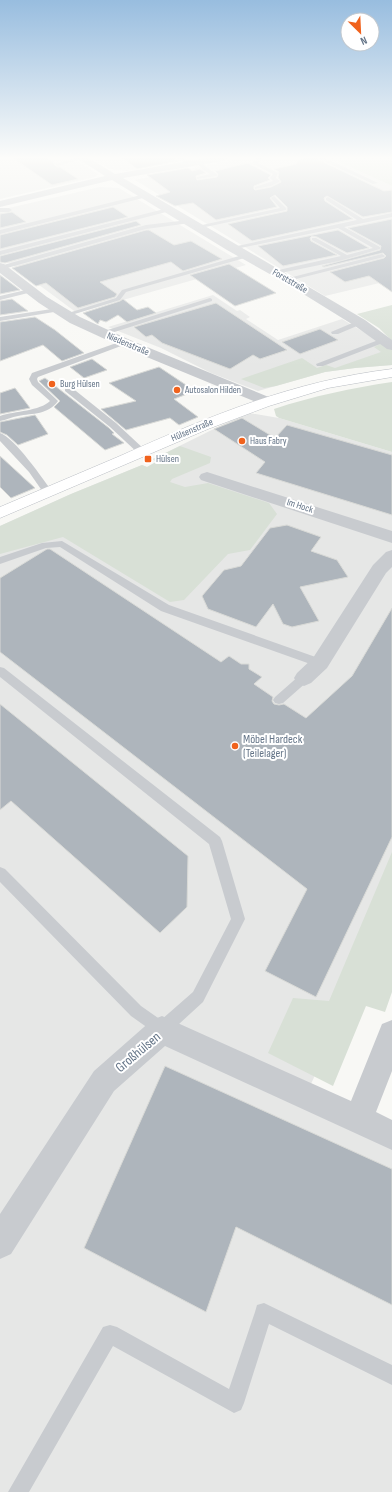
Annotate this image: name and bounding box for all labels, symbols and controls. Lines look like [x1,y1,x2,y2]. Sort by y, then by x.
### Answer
north arrow [340,12,380,52]
text: N [358,34,369,48]
street label: Forststraße [270,266,310,296]
street label: Niedenstraße [105,330,151,358]
place label: Burg Hülsen [60,378,100,390]
marker: Burg Hülsen [47,379,57,389]
place label: Autosalon Hilden [184,384,241,396]
marker: Autosalon Hilden [172,385,182,395]
street label: Hülsenstraße [169,416,215,444]
place label: Haus Fabry [250,435,287,447]
marker: Haus Fabry [237,436,247,446]
place label: Hülsen [156,453,179,465]
marker: Hülsen [143,454,153,464]
street label: Im Hock [285,496,315,516]
place label: Möbel Hardeck (Teilelager) [243,732,303,761]
marker: Möbel Hardeck (Teilelager) [230,741,240,751]
street label: Großhülsen [112,1028,164,1076]

